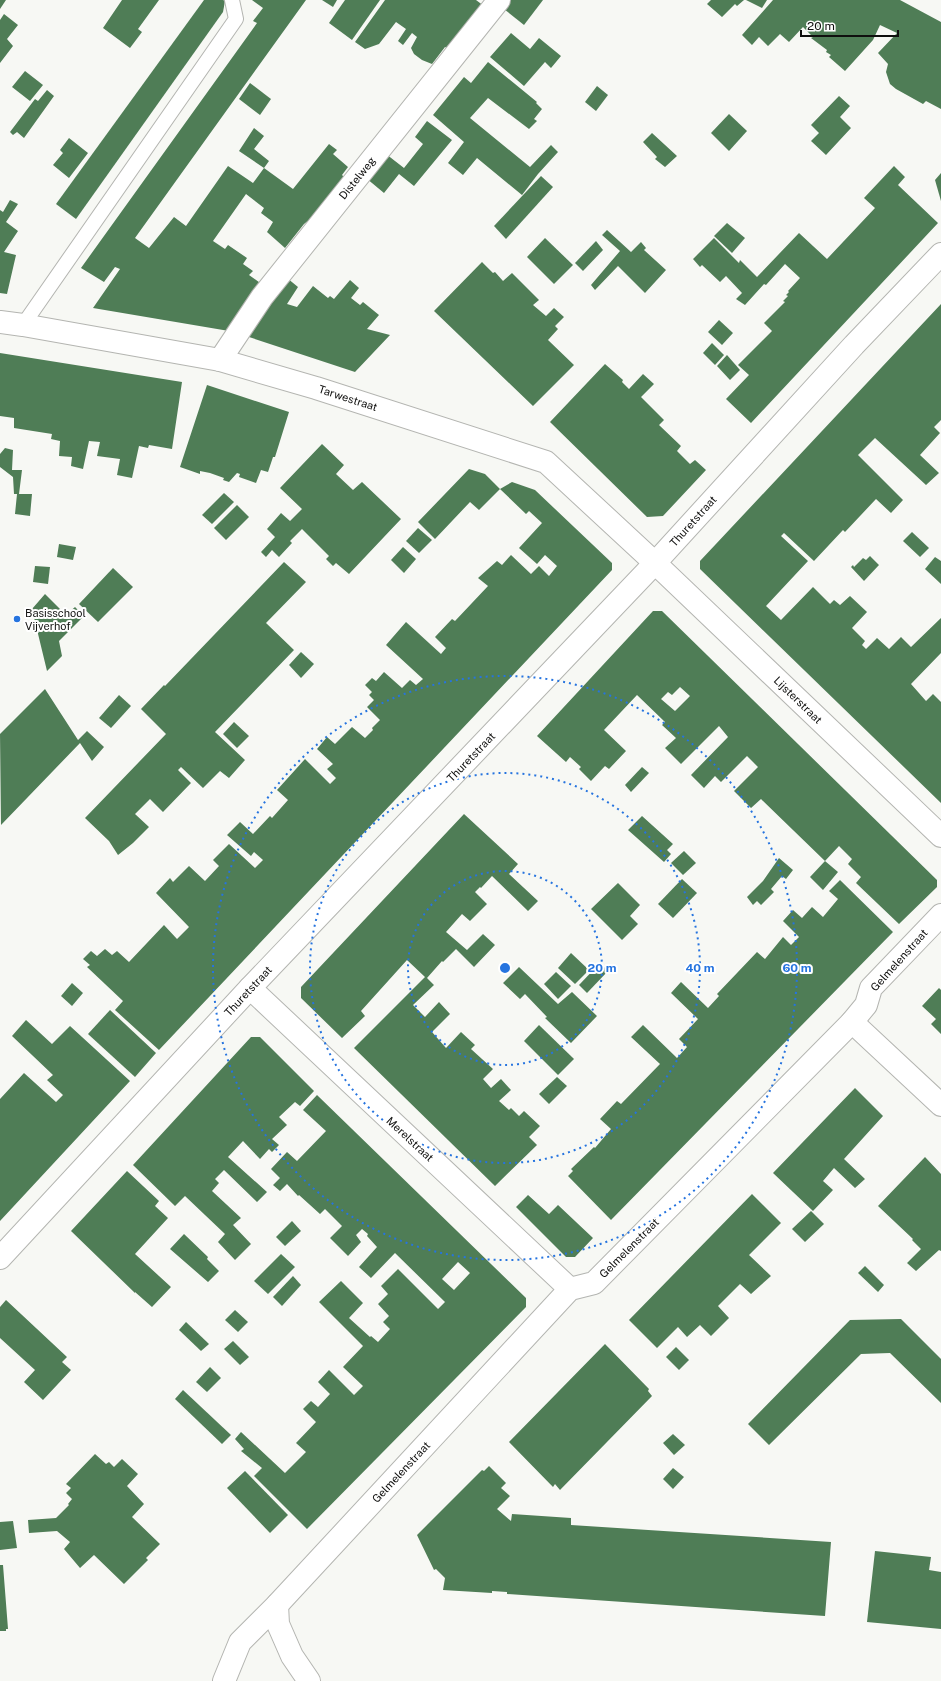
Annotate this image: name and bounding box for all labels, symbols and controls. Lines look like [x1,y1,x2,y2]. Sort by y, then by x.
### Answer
scale bar [801,12,898,38]
text: 20 m [807,19,835,33]
street label: Distelweg [336,154,378,202]
street label: Tarwestraat [317,383,379,413]
street label: Thuretstraat [667,493,719,549]
place label: Basisschool Vijverhof [25,607,86,632]
marker: Basisschool Vijverhof [12,614,22,624]
street label: Lijsterstraat [772,674,824,726]
street label: Thuretstraat [445,730,497,784]
street label: Gelmelenstraat [868,927,930,993]
centre of rings [498,961,512,975]
text: 20 m [588,961,617,975]
text: 40 m [685,961,715,975]
text: 60 m [782,961,812,975]
street label: Thuretstraat [222,964,274,1018]
street label: Merelstraat [384,1114,436,1164]
street label: Gelmelenstraat [597,1216,661,1280]
street label: Gelmelenstraat [370,1439,432,1505]

